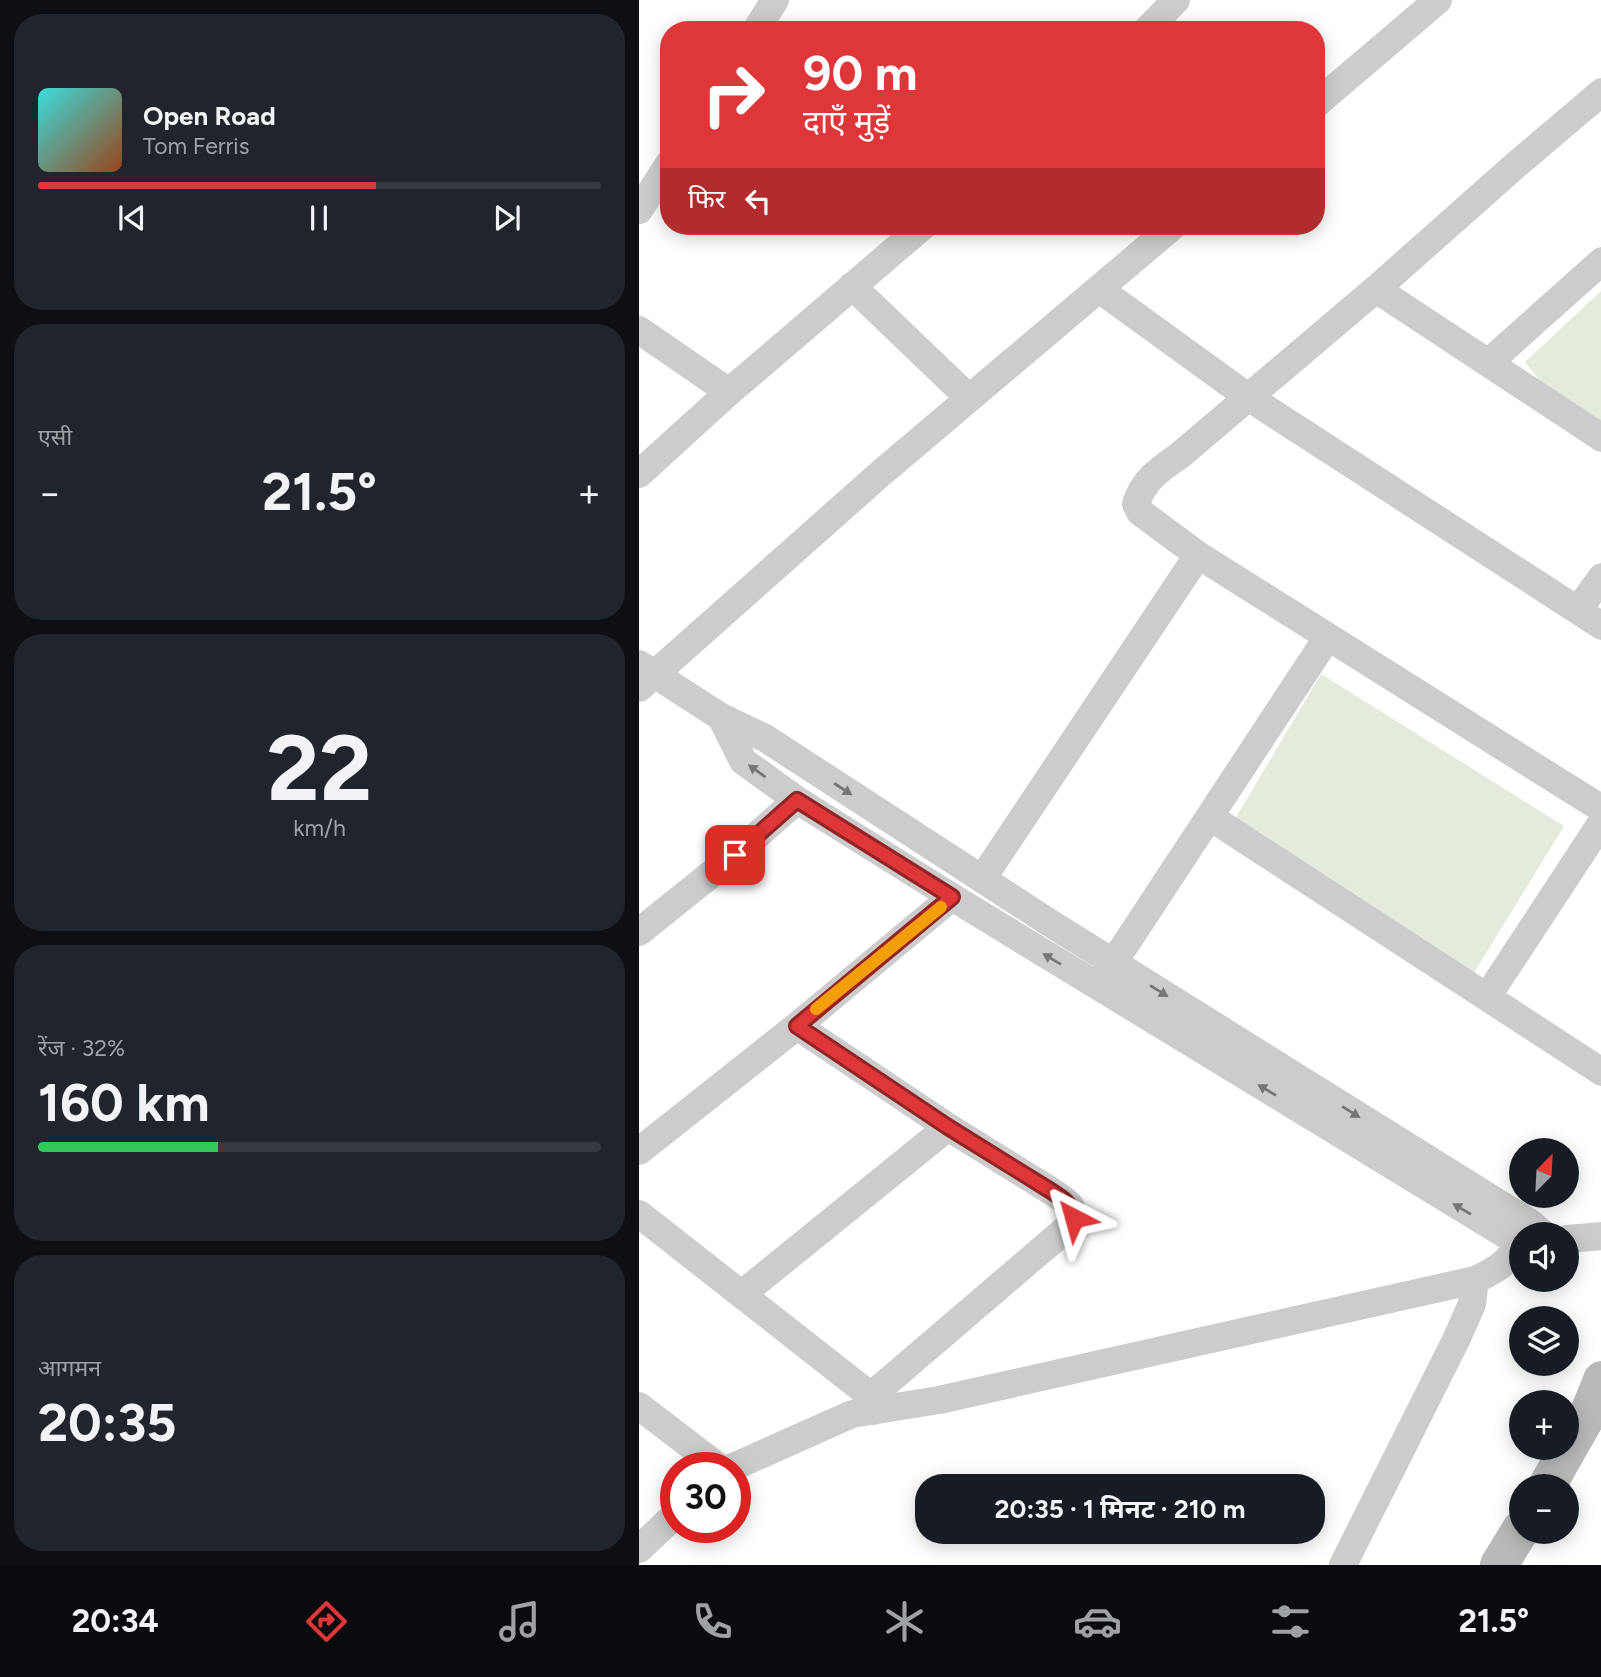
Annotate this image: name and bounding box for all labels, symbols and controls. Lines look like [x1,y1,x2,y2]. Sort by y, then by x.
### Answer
text: 90 m [803,43,918,102]
icon: right [688,49,779,140]
text: Open Road [143,100,276,132]
text: दाएँ मुड़ें [803,103,890,141]
text: Tom Ferris [143,132,249,160]
icon: left [739,182,777,220]
text: फिर [688,183,725,215]
icon: previous [113,199,151,237]
icon: pause [300,199,338,237]
icon: next [488,199,526,237]
text: एसी [38,423,72,451]
text: 21.5° [262,461,377,523]
text: − [38,470,62,516]
text: + [577,470,601,516]
text: 22 [267,714,372,823]
one-way arrow [748,764,766,778]
one-way arrow [834,782,853,795]
text: km/h [293,814,346,842]
pin [705,825,765,885]
icon: arrive [716,836,754,874]
one-way arrow [1043,952,1062,965]
one-way arrow [1149,984,1169,997]
text: रेंज · 32% [38,1034,125,1062]
text: 160 km [38,1072,210,1134]
one-way arrow [1258,1084,1277,1096]
one-way arrow [1342,1106,1361,1119]
north arrow [1509,1138,1579,1208]
map controls [1509,1138,1579,1544]
position arrow [1037,1181,1111,1255]
one-way arrow [1452,1202,1471,1215]
button: sound [1509,1222,1579,1292]
button: layers [1509,1306,1579,1376]
text: आगमन [38,1354,101,1382]
button: + [1509,1390,1579,1460]
text: 20:35 [38,1392,177,1454]
speed limit sign: 30 [660,1452,751,1543]
button: − [1509,1474,1579,1544]
text: 20:35 · 1 मिनट · 210 m [994,1493,1246,1525]
icon: directions [302,1597,351,1646]
icon: music [495,1597,544,1646]
icon: phone [688,1597,737,1646]
icon: climate [880,1597,929,1646]
icon: car [1073,1597,1122,1646]
icon: filters [1266,1597,1315,1646]
text: 20:34 [72,1602,159,1640]
text: 21.5° [1458,1602,1529,1640]

